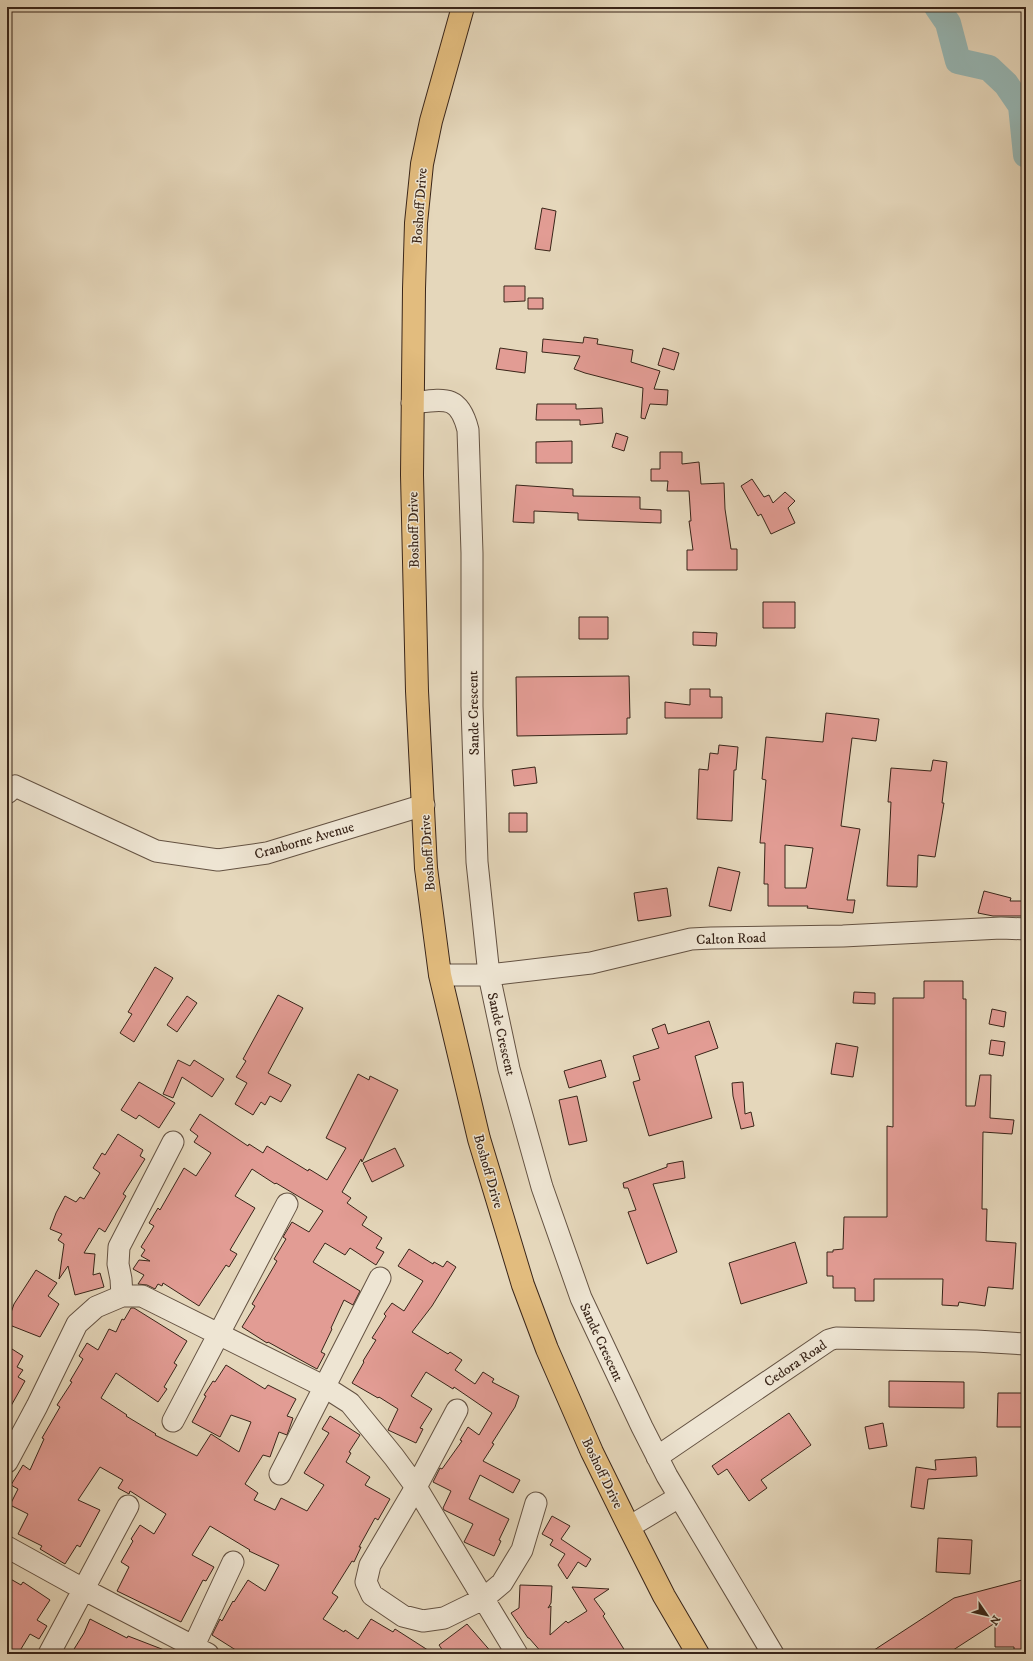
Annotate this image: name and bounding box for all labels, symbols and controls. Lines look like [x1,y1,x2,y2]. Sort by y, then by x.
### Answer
street label: Boshoff Drive [408,167,432,245]
street label: Boshoff Drive [404,491,424,568]
street label: Sande Crescent [464,670,484,756]
street label: Boshoff Drive [416,814,440,892]
street label: Cranborne Avenue [252,818,356,864]
street label: Calton Road [696,929,766,949]
street label: Sande Crescent [483,991,519,1078]
street label: Boshoff Drive [469,1132,507,1211]
street label: Sande Crescent [575,1300,627,1385]
street label: Cedora Road [761,1336,830,1391]
street label: Boshoff Drive [577,1435,627,1512]
north arrow [967,1595,1007,1635]
text: N [986,1612,1003,1628]

